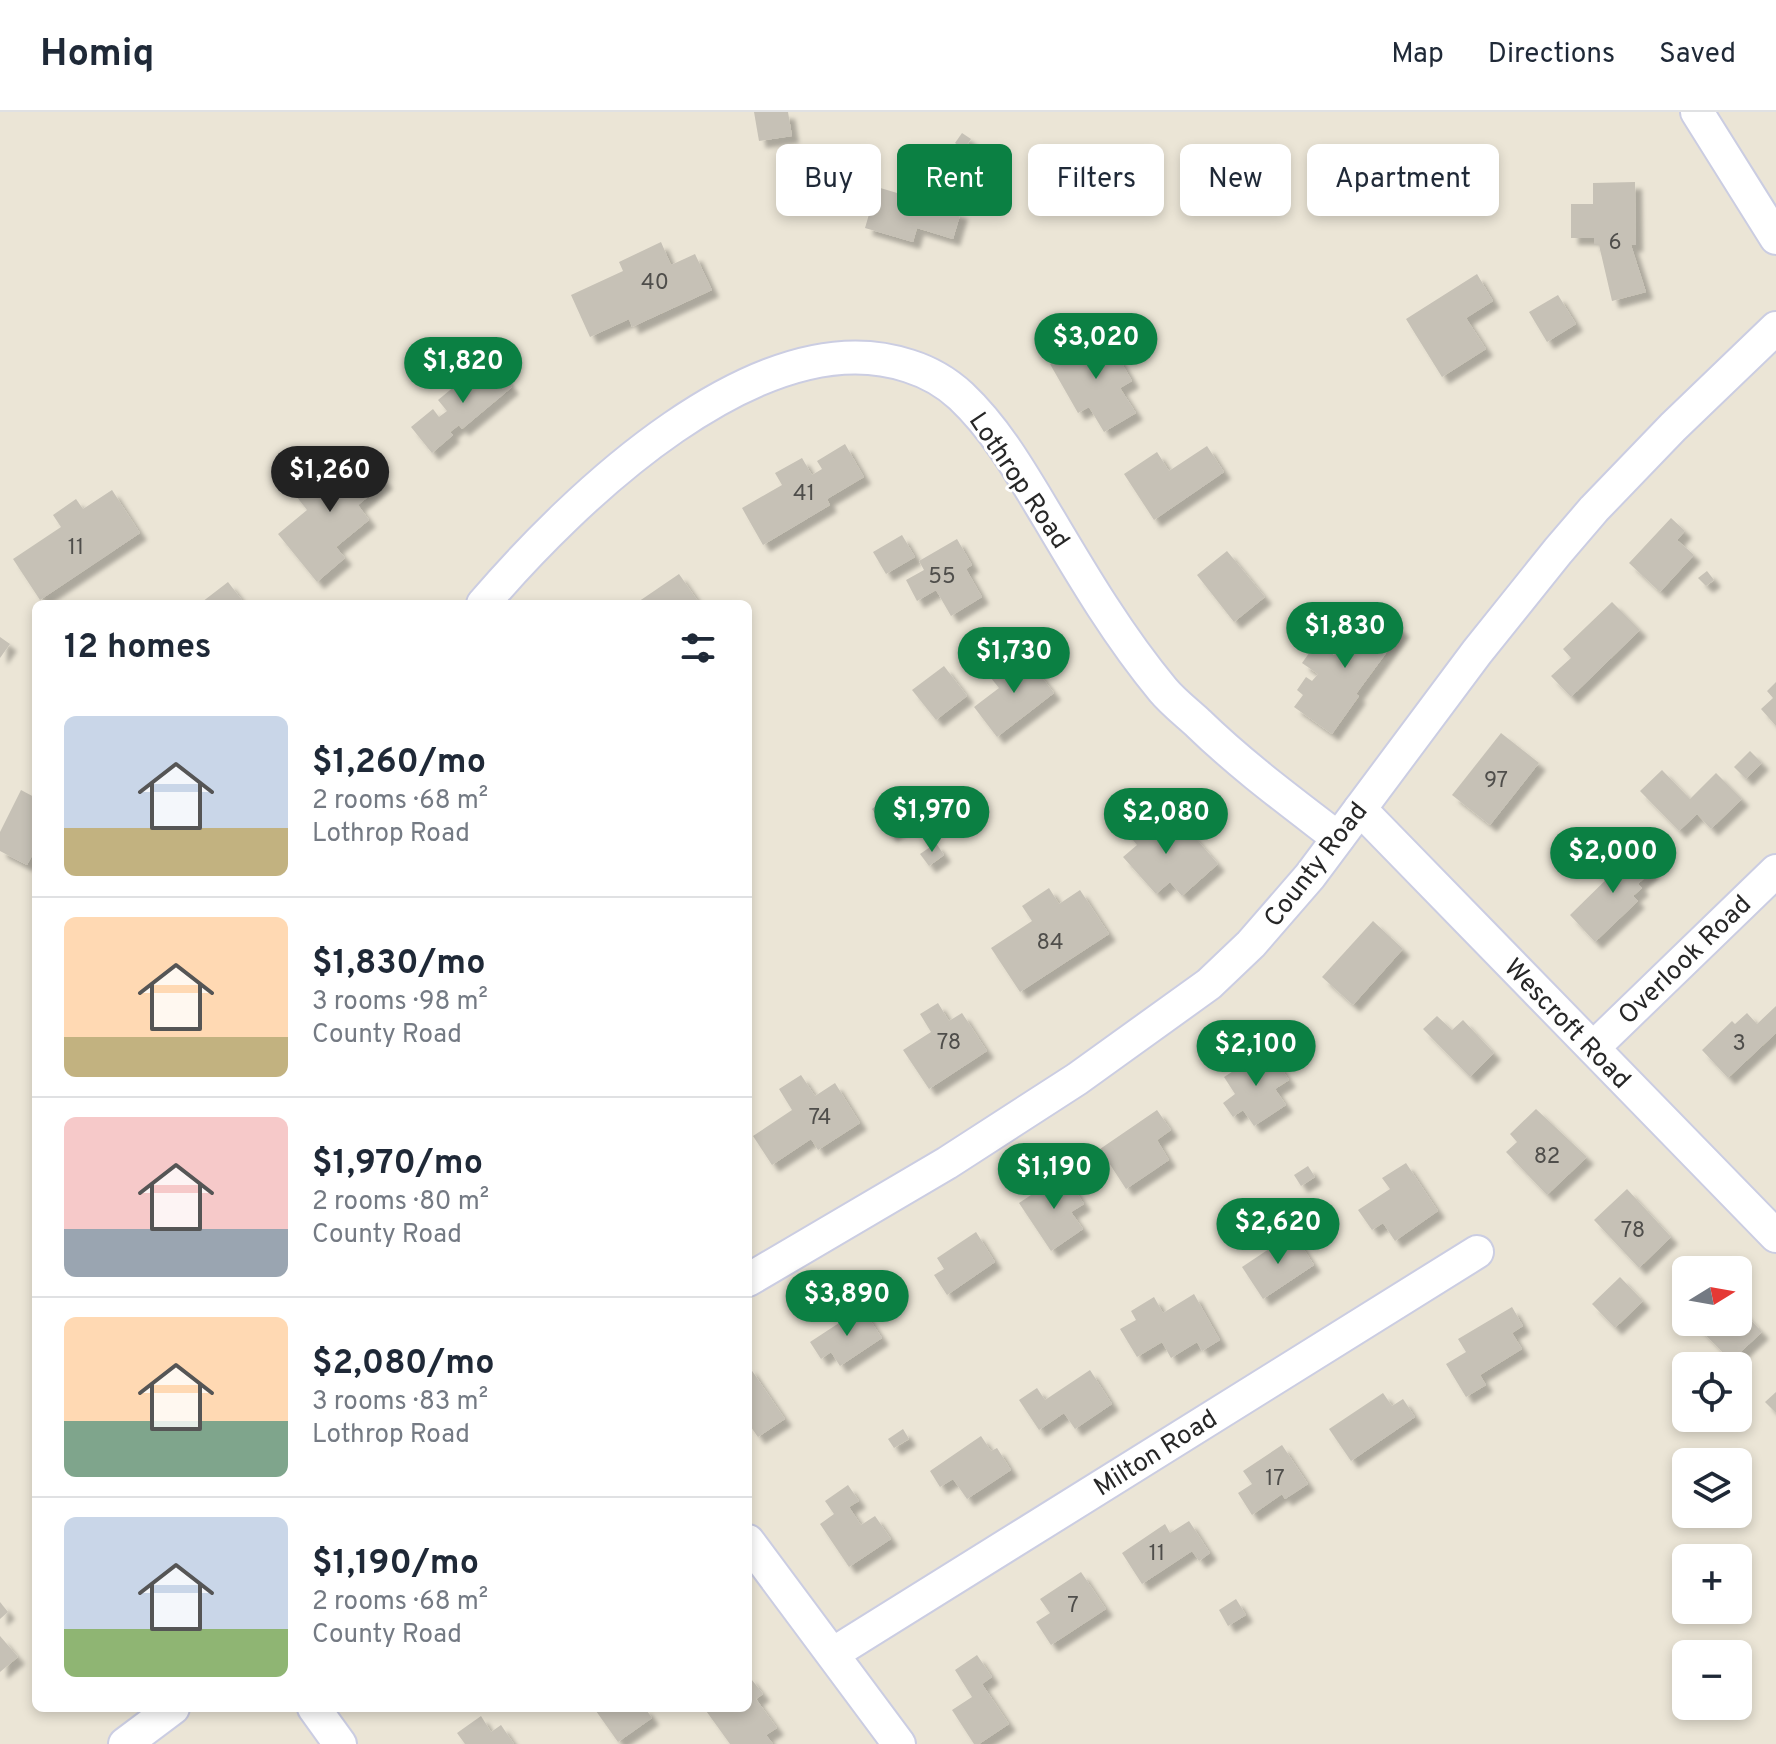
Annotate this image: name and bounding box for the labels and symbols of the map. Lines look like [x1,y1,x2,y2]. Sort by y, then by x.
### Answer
house number: 6 [1608,230,1622,257]
house number: 40 [641,270,669,297]
pin: $3,020 [1031,313,1161,381]
pin: $1,820 [398,337,528,405]
street label: Lothrop Road [960,407,1076,556]
pin: $1,260 [265,446,395,514]
house number: 41 [793,481,815,508]
house number: 11 [68,535,84,562]
house number: 55 [928,564,956,591]
pin: $1,830 [1280,602,1410,670]
pin: $1,730 [949,627,1079,695]
house number: 97 [1484,768,1508,795]
pin: $1,970 [867,786,997,854]
pin: $2,080 [1101,788,1231,856]
street label: County Road [1258,796,1376,935]
pin: $2,000 [1548,827,1678,895]
street label: Overlook Road [1612,889,1759,1033]
house number: 84 [1036,930,1064,957]
street label: Wescroft Road [1496,953,1637,1097]
pin: $2,100 [1191,1020,1321,1088]
house number: 78 [937,1030,961,1057]
house number: 3 [1732,1031,1746,1058]
house number: 74 [809,1105,831,1132]
pin: $1,190 [989,1143,1119,1211]
house number: 82 [1534,1144,1560,1171]
pin: $2,620 [1213,1198,1343,1266]
house number: 78 [1621,1218,1645,1245]
north arrow [1672,1256,1752,1336]
pin: $3,890 [782,1270,912,1338]
street label: Milton Road [1089,1403,1224,1505]
house number: 17 [1265,1466,1285,1493]
house number: 11 [1149,1541,1165,1568]
house number: 7 [1067,1593,1079,1620]

